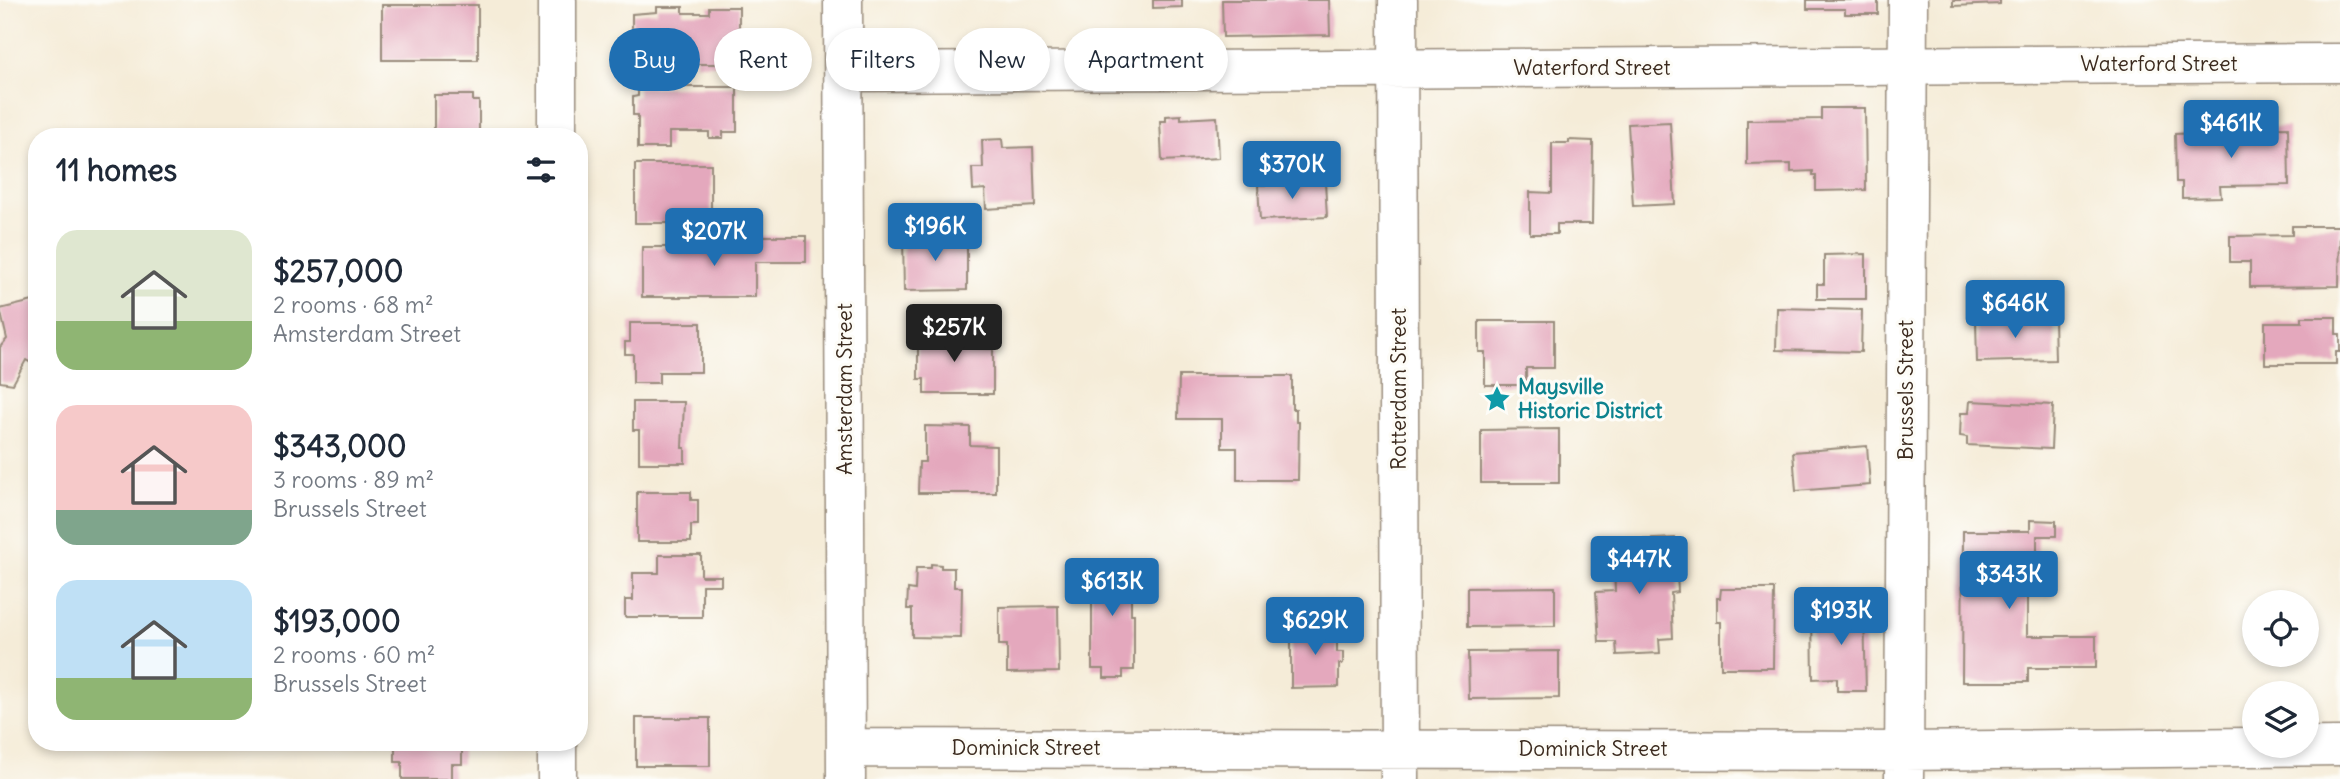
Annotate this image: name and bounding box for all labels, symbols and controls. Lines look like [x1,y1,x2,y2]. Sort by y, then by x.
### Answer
chip: Buy [609,28,700,91]
chip: Rent [714,28,812,91]
chip: Filters [826,28,940,91]
chip: New [954,28,1050,91]
chip: Apartment [1064,28,1228,91]
street label: Waterford Street [2080,50,2238,77]
street label: Waterford Street [1513,54,1671,81]
pin: $461K [2182,100,2280,160]
text: $461K [2200,108,2262,137]
pin: $370K [1243,142,1341,201]
text: $370K [1259,149,1325,178]
text: 11 homes [56,151,177,189]
icon: filters [522,151,560,189]
pin: $196K [886,204,984,263]
pin: $207K [665,208,763,268]
text: $196K [904,211,966,240]
text: $207K [681,216,747,245]
text: $257,000 [273,252,404,290]
icon: home [112,258,196,342]
pin: $646K [1966,280,2064,340]
text: $646K [1982,288,2048,317]
text: 2 rooms · 68 m² [273,290,434,319]
street label: Amsterdam Street [831,303,858,475]
pin: $257K [905,304,1003,364]
street label: Rotterdam Street [1385,308,1412,470]
text: $257K [922,312,986,341]
text: Amsterdam Street [273,319,461,348]
street label: Brussels Street [1892,320,1919,460]
place label: Maysville Historic District [1518,373,1663,424]
place icon: Maysville Historic District [1482,384,1512,414]
text: $343,000 [273,427,407,465]
icon: home [112,433,196,517]
text: 3 rooms · 89 m² [273,465,434,494]
text: Brussels Street [273,494,427,523]
pin: $447K [1590,536,1688,596]
text: $447K [1607,544,1671,573]
pin: $343K [1960,552,2058,611]
pin: $613K [1063,558,1161,618]
text: $343K [1976,559,2042,588]
text: $613K [1081,566,1143,595]
pin: $193K [1792,588,1890,647]
map controls [2242,590,2319,758]
button: locate [2242,590,2319,667]
text: $193K [1810,595,1872,624]
pin: $629K [1266,598,1364,657]
text: $193,000 [273,602,401,640]
text: $629K [1282,605,1348,634]
icon: home [112,608,196,692]
text: 2 rooms · 60 m² [273,640,435,669]
text: Brussels Street [273,669,427,698]
button: layers [2242,681,2319,758]
street label: Dominick Street [951,734,1101,761]
street label: Dominick Street [1518,735,1668,762]

